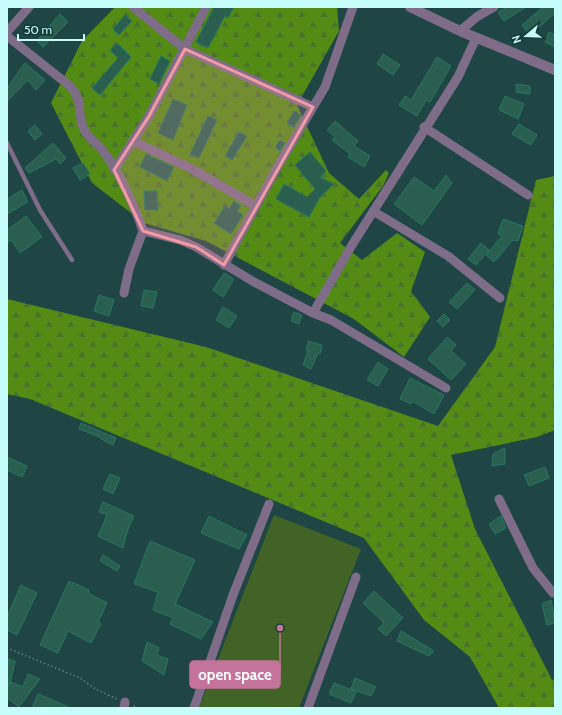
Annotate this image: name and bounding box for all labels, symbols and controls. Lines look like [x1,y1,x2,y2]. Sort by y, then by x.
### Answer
scale bar [18,16,84,42]
north arrow [506,16,546,56]
text: 50 m [24,22,52,37]
text: N [509,33,524,45]
callout: open space [190,661,280,688]
text: open space [198,666,272,684]

